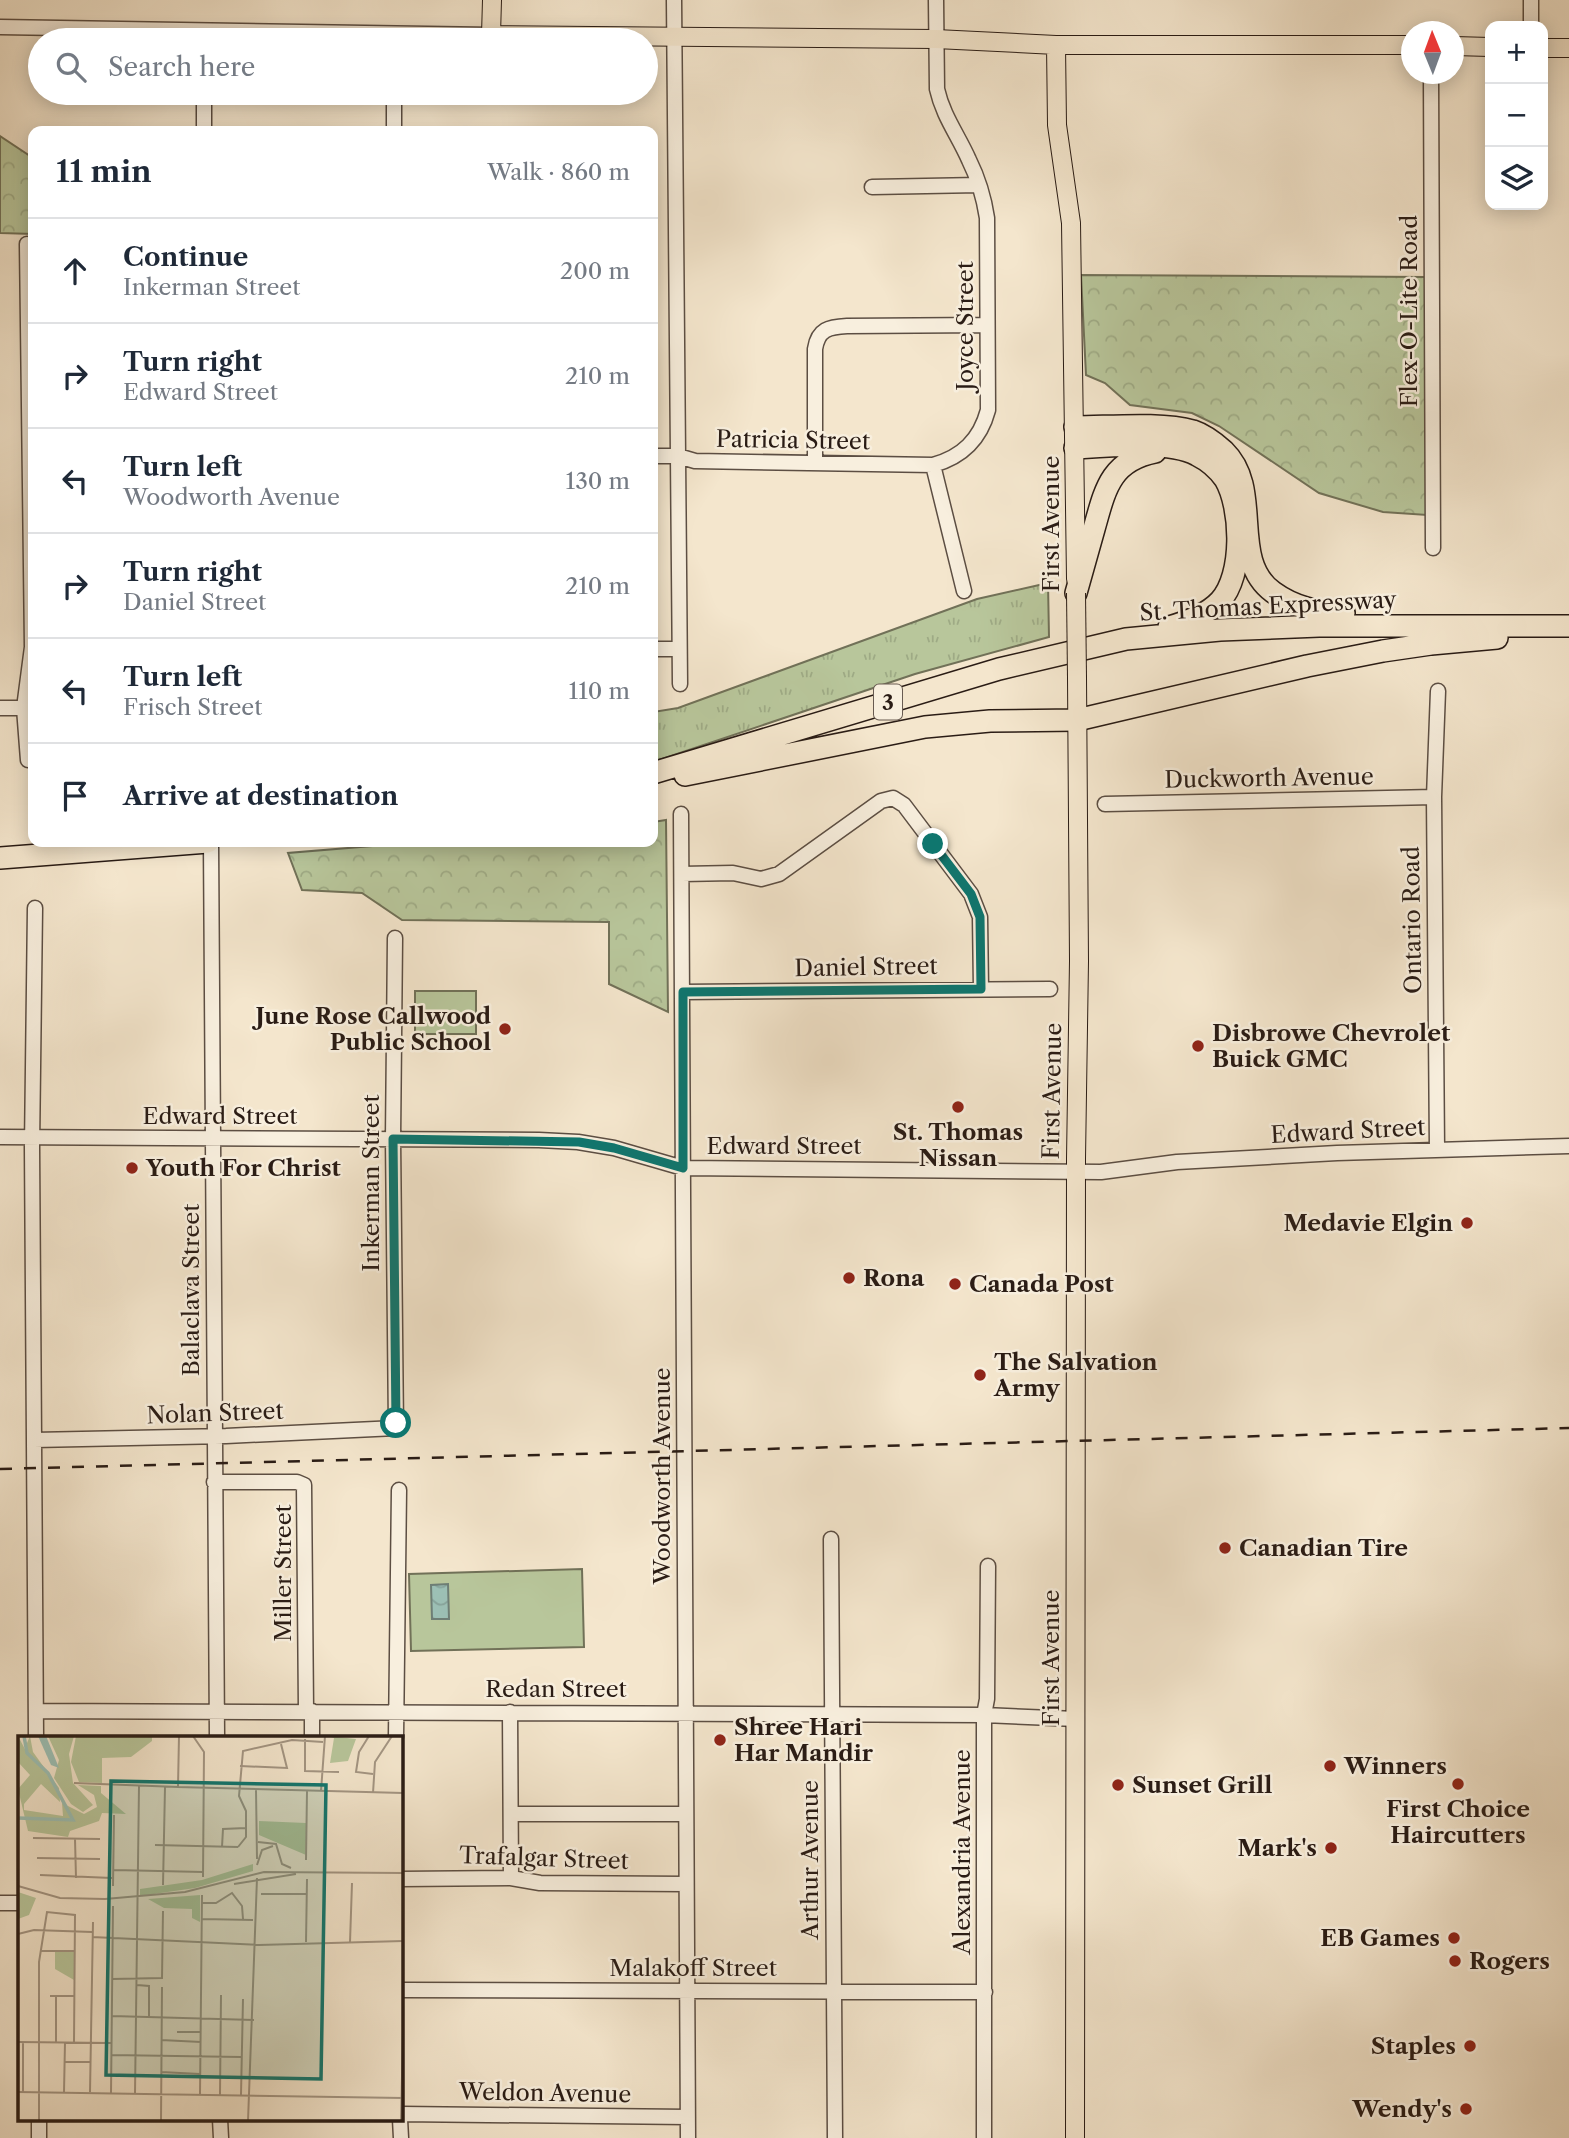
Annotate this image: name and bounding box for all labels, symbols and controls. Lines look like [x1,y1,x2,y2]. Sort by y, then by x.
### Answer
north arrow [1401,21,1464,84]
map controls [1485,21,1548,210]
button: + [1485,21,1548,84]
search box [28,28,658,105]
icon: search [52,48,90,86]
text: Search here [108,51,255,83]
button: − [1485,84,1548,147]
button: layers [1485,147,1548,210]
text: 11 min [56,153,152,190]
text: Walk · 860 m [487,158,630,186]
street label: Flex-O-Lite Road [1395,215,1423,407]
text: Continue [123,241,248,273]
icon: ahead [56,252,94,290]
text: 200 m [560,257,630,285]
street label: Joyce Street [951,261,979,394]
text: Inkerman Street [123,273,300,301]
text: Turn right [123,346,262,378]
icon: right [56,357,94,395]
text: 210 m [565,362,630,390]
text: Edward Street [123,378,278,406]
street label: Patricia Street [716,425,870,455]
text: Turn left [123,451,242,483]
street label: First Avenue [1037,456,1065,592]
icon: left [56,462,94,500]
text: 130 m [566,467,630,495]
text: Woodworth Avenue [123,483,340,511]
text: Turn right [123,556,262,588]
icon: right [56,567,94,605]
text: 210 m [565,572,630,600]
street label: St. Thomas Expressway [1139,585,1397,627]
text: Daniel Street [123,588,266,616]
text: Turn left [123,661,242,693]
icon: left [56,672,94,710]
text: 110 m [569,677,630,705]
road number: 3 [874,684,902,720]
text: Frisch Street [123,693,262,721]
street label: Duckworth Avenue [1164,762,1374,794]
icon: arrive [56,777,94,815]
text: Arrive at destination [123,780,398,812]
route end [917,828,948,859]
street label: Ontario Road [1397,846,1427,994]
street label: Daniel Street [794,952,938,982]
place label: June Rose Callwood Public School [251,1002,492,1056]
place label: Disbrowe Chevrolet Buick GMC [1212,1019,1451,1073]
marker: June Rose Callwood Public School [497,1021,513,1037]
street label: First Avenue [1037,1022,1067,1160]
marker: Disbrowe Chevrolet Buick GMC [1190,1038,1206,1054]
street label: Inkerman Street [357,1094,385,1272]
marker: St. Thomas Nissan [950,1099,966,1115]
street label: Edward Street [143,1102,297,1130]
street label: Edward Street [1270,1113,1426,1149]
place label: St. Thomas Nissan [893,1118,1023,1172]
street label: Edward Street [707,1132,861,1160]
place label: Youth For Christ [145,1154,341,1182]
marker: Youth For Christ [124,1160,140,1176]
street label: Balaclava Street [177,1204,205,1376]
place label: Medavie Elgin [1283,1209,1453,1237]
marker: Medavie Elgin [1459,1215,1475,1231]
place label: Rona [863,1264,925,1292]
marker: Rona [841,1270,857,1286]
place label: Canada Post [969,1270,1114,1298]
marker: Canada Post [947,1276,963,1292]
place label: The Salvation Army [993,1348,1158,1402]
marker: The Salvation Army [972,1367,988,1383]
street label: Woodworth Avenue [648,1368,676,1585]
street label: Nolan Street [146,1397,284,1429]
route start [380,1407,411,1438]
street label: Miller Street [269,1504,297,1642]
place label: Canadian Tire [1239,1534,1408,1562]
marker: Canadian Tire [1217,1540,1233,1556]
street label: First Avenue [1037,1590,1065,1726]
street label: Redan Street [485,1675,627,1703]
place label: Shree Hari Har Mandir [734,1713,874,1767]
marker: Shree Hari Har Mandir [712,1732,728,1748]
inset map [18,1736,402,2120]
street label: Alexandria Avenue [948,1749,976,1956]
place label: Winners [1343,1752,1447,1780]
marker: Winners [1322,1758,1338,1774]
place label: Sunset Grill [1132,1771,1272,1799]
marker: First Choice Haircutters [1450,1776,1466,1792]
marker: Sunset Grill [1110,1777,1126,1793]
street label: Arthur Avenue [796,1780,824,1941]
place label: First Choice Haircutters [1386,1795,1530,1849]
place label: Mark's [1238,1834,1317,1862]
marker: Mark's [1323,1840,1339,1856]
street label: Trafalgar Street [459,1841,629,1875]
place label: EB Games [1320,1924,1440,1952]
marker: EB Games [1446,1930,1462,1946]
place label: Rogers [1469,1947,1550,1975]
marker: Rogers [1447,1953,1463,1969]
street label: Malakoff Street [609,1954,777,1982]
place label: Staples [1371,2032,1456,2060]
marker: Staples [1462,2038,1478,2054]
street label: Weldon Avenue [458,2077,631,2109]
place label: Wendy's [1351,2095,1452,2123]
marker: Wendy's [1458,2101,1474,2117]

